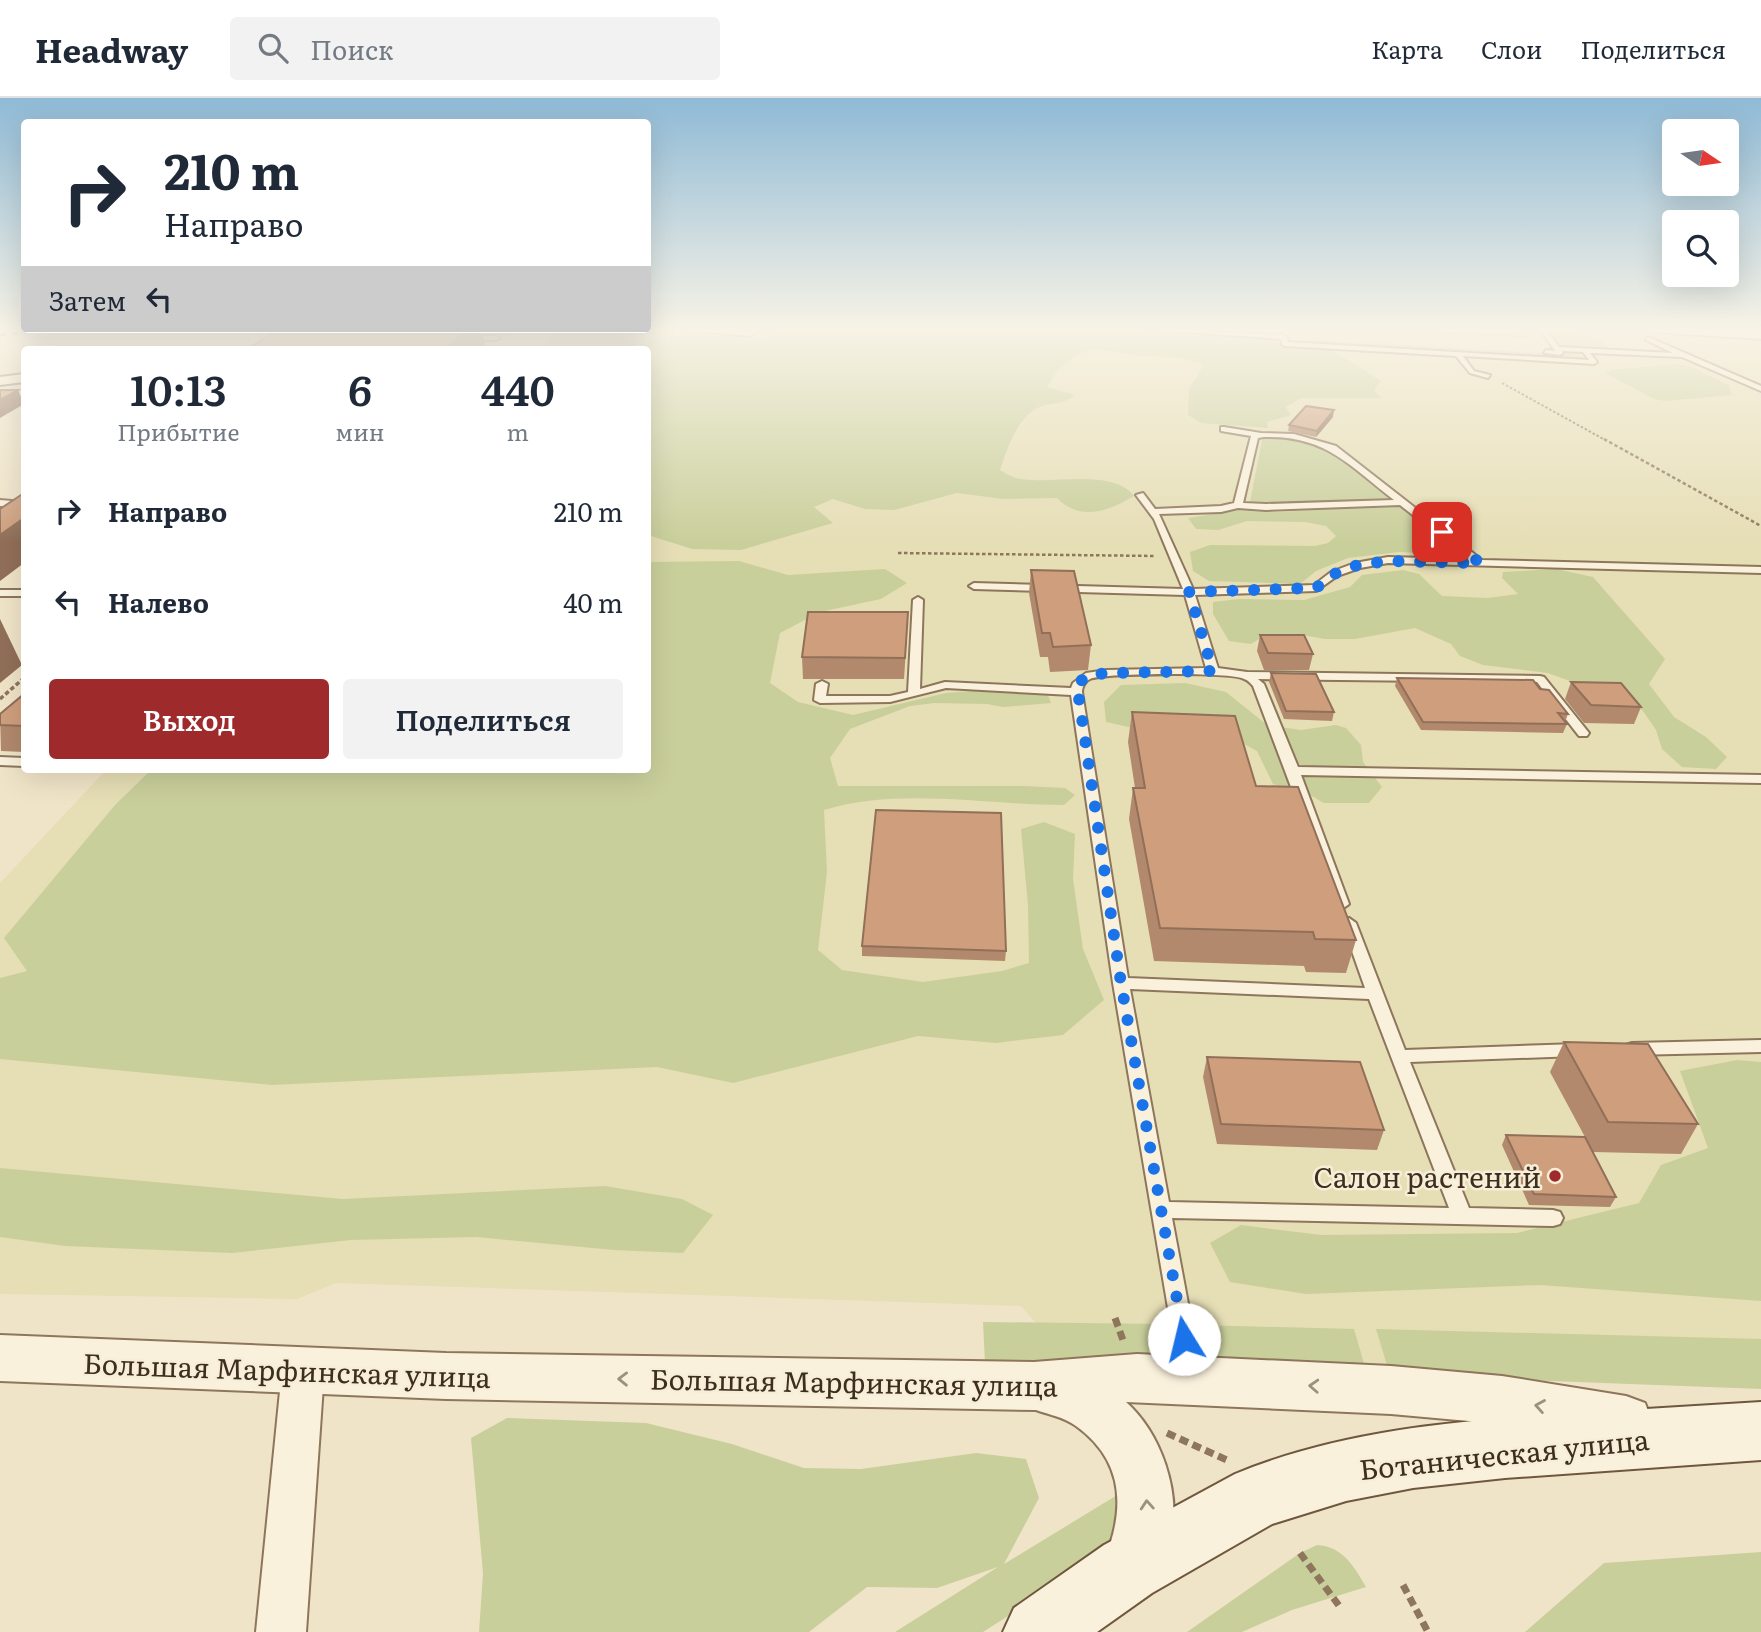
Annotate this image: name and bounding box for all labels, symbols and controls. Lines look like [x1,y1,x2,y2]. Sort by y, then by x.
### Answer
search box [230,17,720,80]
text: Headway [35,24,188,73]
icon: search [254,29,292,67]
text: Поиск [310,29,393,68]
text: Карта [1371,31,1443,66]
text: Слои [1481,31,1542,66]
text: Поделиться [1580,31,1726,66]
north arrow [1662,119,1740,196]
map controls [1662,119,1739,287]
text: 210 m [164,132,299,205]
icon: right [49,147,140,238]
text: Направо [164,199,304,247]
button: search [1662,210,1739,287]
text: Затем [49,280,126,319]
icon: left [140,280,178,318]
text: 10:13 [130,357,227,419]
text: 6 [348,357,372,419]
text: 440 [481,357,555,419]
text: Прибытие [117,414,239,448]
text: мин [336,414,385,448]
text: m [507,414,529,448]
text: Направо [108,491,227,530]
text: 210 m [554,491,623,530]
icon: right [49,492,87,530]
pin [1412,502,1472,562]
icon: arrive [1423,513,1461,551]
text: Налево [108,582,209,621]
text: 40 m [563,582,623,621]
icon: left [49,583,87,621]
button: Выход [49,679,329,759]
button: Поделиться [343,679,623,759]
place label: Салон растений [1313,1155,1541,1197]
marker: Салон растений [1547,1168,1563,1184]
position arrow [1147,1302,1221,1376]
street label: Большая Марфинская улица [82,1341,492,1397]
street label: Большая Марфинская улица [650,1356,1058,1406]
one-way arrow [618,1371,628,1387]
one-way arrow [1308,1379,1319,1394]
one-way arrow [1535,1399,1546,1414]
street label: Ботаническая улица [1357,1417,1651,1489]
one-way arrow [1140,1499,1155,1510]

